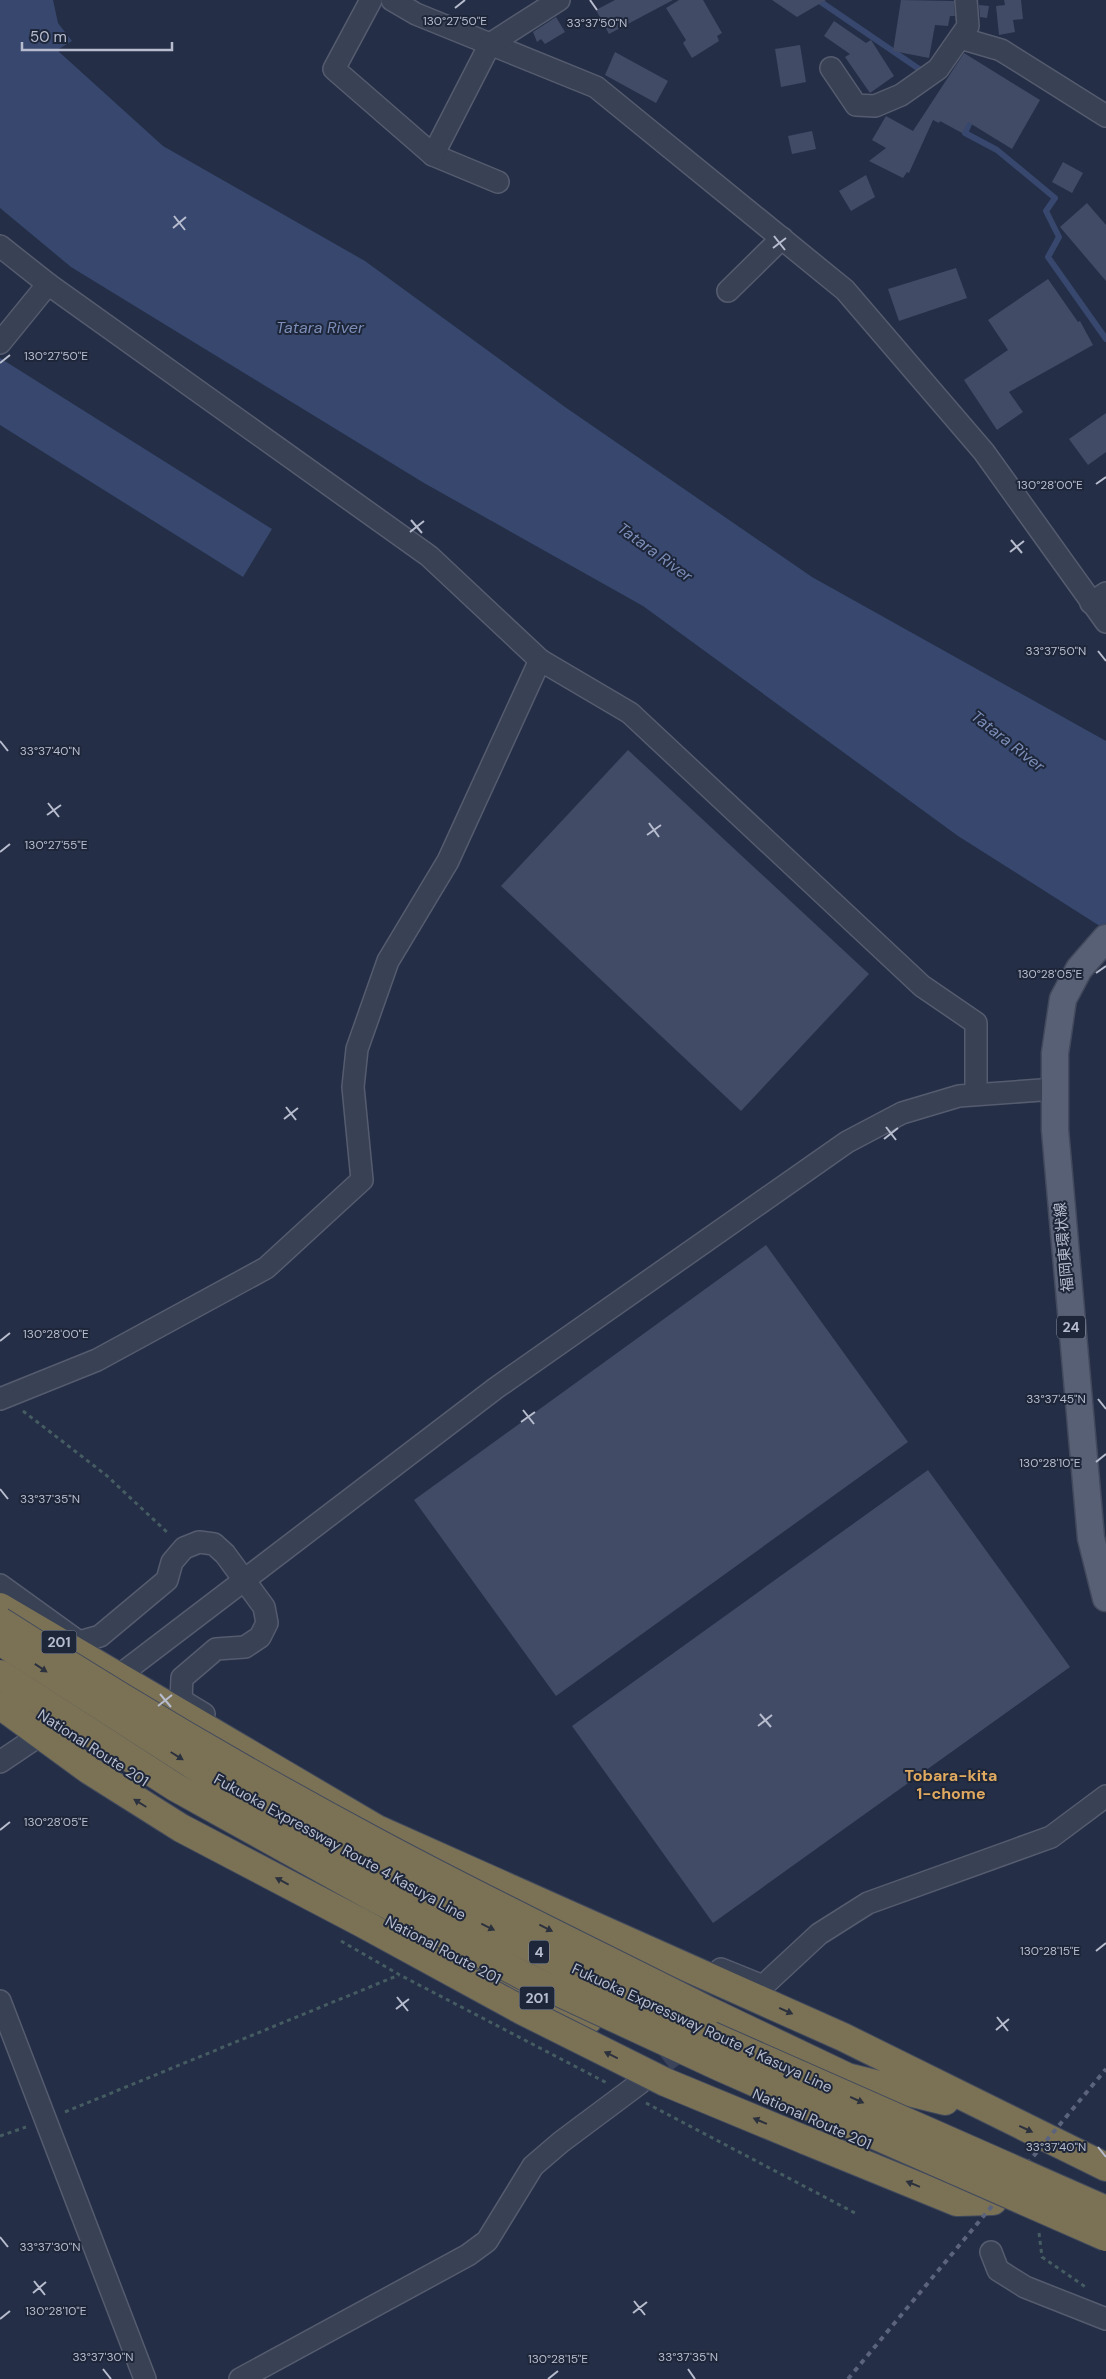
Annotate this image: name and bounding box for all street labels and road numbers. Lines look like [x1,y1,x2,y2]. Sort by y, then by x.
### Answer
street label: 福岡東環状線 [1050,1201,1078,1293]
road number: 24 [1057,1315,1085,1338]
road number: 201 [42,1630,76,1654]
street label: National Route 201 [34,1705,152,1791]
street label: Fukuoka Expressway Route 4 Kasuya Line [210,1769,470,1925]
street label: National Route 201 [382,1911,504,1989]
road number: 4 [529,1940,549,1964]
street label: Fukuoka Expressway Route 4 Kasuya Line [569,1959,835,2097]
road number: 201 [520,1986,554,2010]
street label: National Route 201 [749,2084,875,2154]

